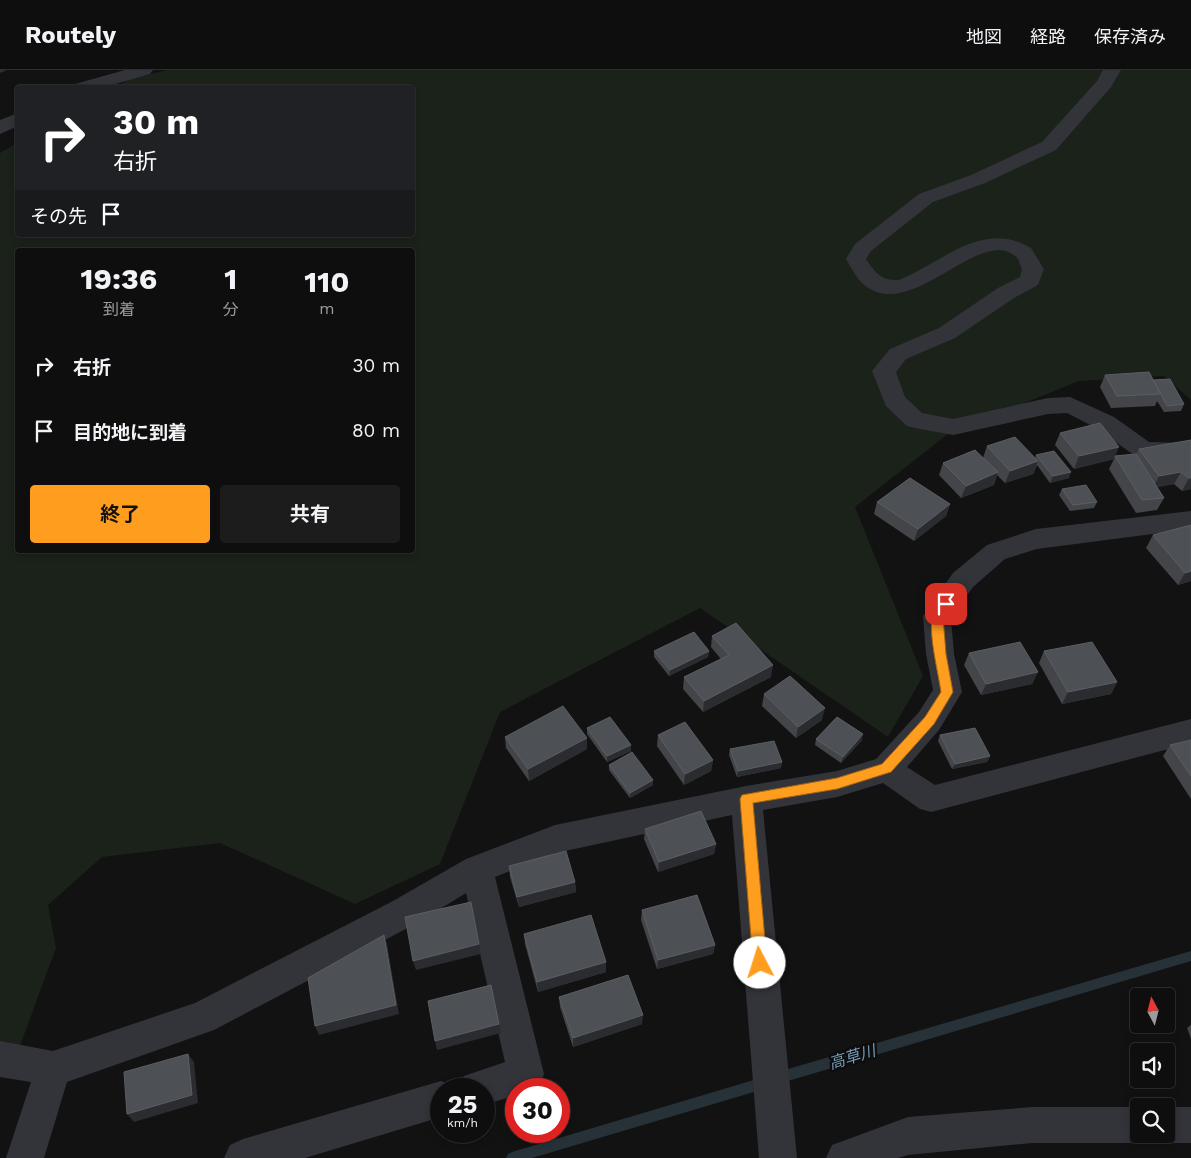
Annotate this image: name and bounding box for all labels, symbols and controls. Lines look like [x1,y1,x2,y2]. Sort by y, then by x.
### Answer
text: Routely [25,21,116,49]
text: 地図 [966,26,1002,47]
text: 経路 [1030,26,1066,47]
text: 保存済み [1094,26,1166,47]
text: 30 m [113,101,199,143]
icon: right [30,105,95,170]
text: 右折 [113,149,157,174]
icon: arrive [97,200,125,228]
text: その先 [30,205,87,228]
text: 19:36 [81,261,157,296]
text: 1 [224,261,237,296]
text: 110 [304,264,349,299]
text: m [319,299,334,318]
text: 到着 [103,300,135,319]
text: 分 [223,300,239,319]
icon: right [30,352,58,380]
text: 30 m [353,354,400,377]
text: 右折 [73,356,111,379]
icon: arrive [30,417,58,445]
text: 80 m [352,419,400,442]
text: 目的地に到着 [73,421,187,444]
button: 終了 [30,485,210,543]
button: 共有 [220,485,400,543]
pin [925,583,967,625]
icon: arrive [932,590,960,618]
position arrow [733,936,785,988]
north arrow [1130,988,1175,1032]
map controls [1130,988,1175,1143]
water label: 高草川 [826,1040,880,1073]
button: sound [1130,1043,1175,1088]
speed limit sign: 30 [505,1078,570,1143]
text: 25 [448,1090,477,1119]
button: search [1130,1098,1175,1143]
text: km/h [447,1116,478,1130]

